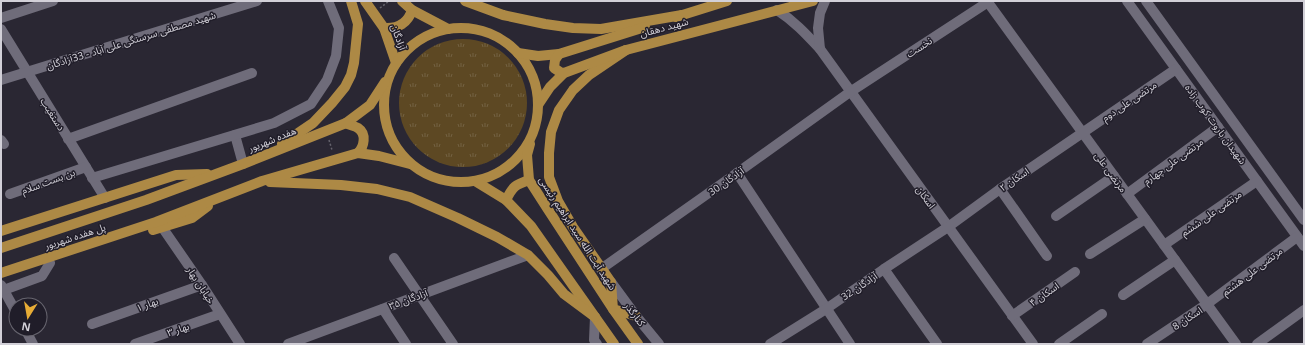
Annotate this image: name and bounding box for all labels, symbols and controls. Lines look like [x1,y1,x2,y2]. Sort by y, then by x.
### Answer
street label: شهید مصطفی سرسنگی علی آباد - 33آزادگان [45,7,218,72]
street label: شهید دهقان [638,14,690,40]
street label: آزادگان [388,22,411,53]
street label: نخست [903,33,935,61]
street label: مرتضی علی دوم [1099,77,1160,126]
street label: شهیدان باروت کوب زاده [1182,81,1250,167]
street label: دستغیب [37,95,69,133]
street label: هفده شهریور [245,123,298,155]
street label: مرتضی علی چهارم [1140,134,1207,189]
street label: مرتضی علی [1092,149,1130,195]
street label: آزادگان 30 [705,163,748,198]
street label: اسکان ۲ [996,164,1032,194]
street label: بن بست سلام [19,165,78,199]
street label: شهید آیت الله سید ابراهیم رئیسی [535,173,620,293]
street label: اسکان [913,183,939,211]
street label: مرتضی علی ششم [1178,187,1245,240]
street label: پل هفده شهریور [42,220,107,253]
street label: مرتضی علی هشتم [1219,243,1286,299]
street label: خیابان بهار [183,263,218,306]
street label: آزادگان 32 [838,268,881,303]
street label: اسکان ۴ [1026,279,1062,309]
street label: آزادگان ۳۵ [386,285,431,313]
street label: بهار ۱ [134,293,160,314]
north arrow [8,297,48,337]
street label: کنارگذر [621,298,649,330]
street label: اسکان 8 [1169,303,1205,333]
text: N [20,319,32,336]
street label: بهار ۳ [165,319,191,339]

